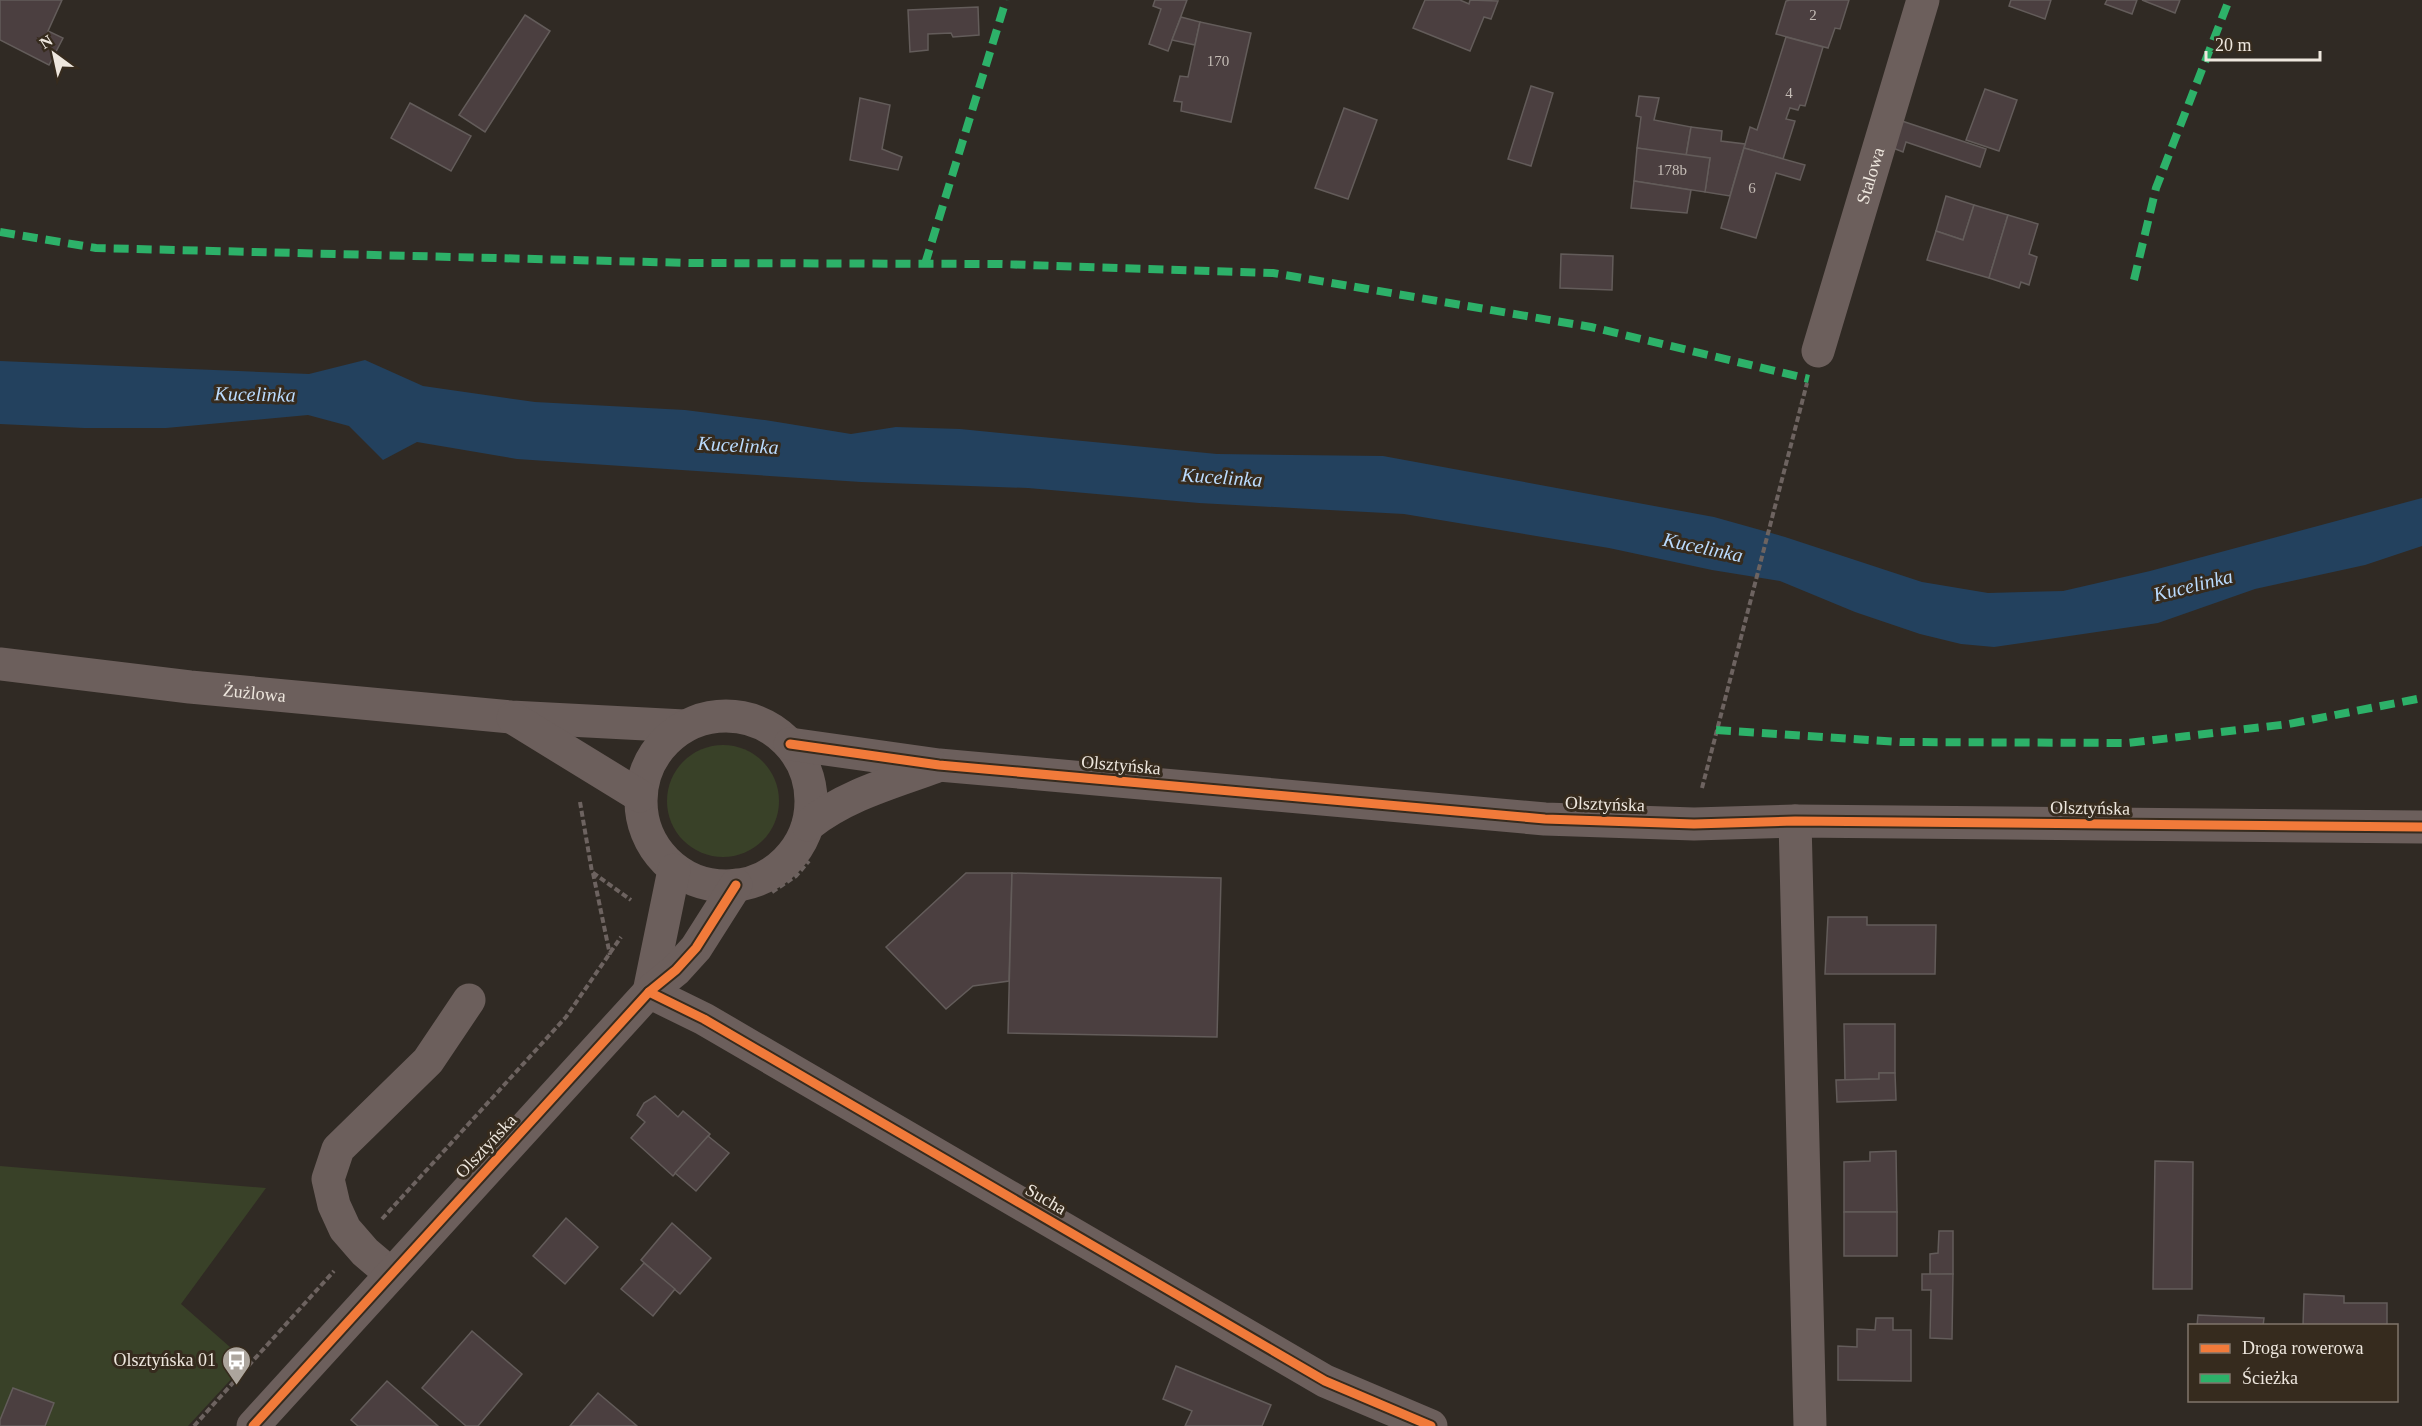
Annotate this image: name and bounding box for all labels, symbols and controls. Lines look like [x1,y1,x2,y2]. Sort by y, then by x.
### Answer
house number: 2 [1809,7,1817,23]
north arrow [24,24,84,84]
scale bar [2206,24,2320,62]
text: N [37,31,56,52]
text: 20 m [2215,35,2252,55]
house number: 170 [1207,53,1229,69]
house number: 4 [1785,85,1793,101]
street label: Stalowa [1853,145,1888,206]
house number: 178b [1657,162,1687,178]
house number: 6 [1748,180,1756,196]
water label: Kucelinka [213,382,296,406]
water label: Kucelinka [696,432,779,458]
water label: Kucelinka [1180,463,1263,491]
water label: Kucelinka [1660,528,1745,566]
water label: Kucelinka [2150,565,2235,606]
street label: Żużlowa [222,680,287,706]
street label: Olsztyńska [1080,752,1162,778]
street label: Olsztyńska [1565,793,1645,815]
street label: Olsztyńska [2050,797,2130,819]
street label: Olsztyńska [451,1110,521,1182]
street label: Sucha [1022,1179,1070,1219]
legend [2188,1324,2398,1402]
text: Droga rowerowa [2242,1338,2363,1358]
bus stop icon: Olsztyńska 01 [221,1344,253,1386]
place label: Olsztyńska 01 [114,1350,216,1370]
text: Ścieżka [2242,1367,2298,1388]

